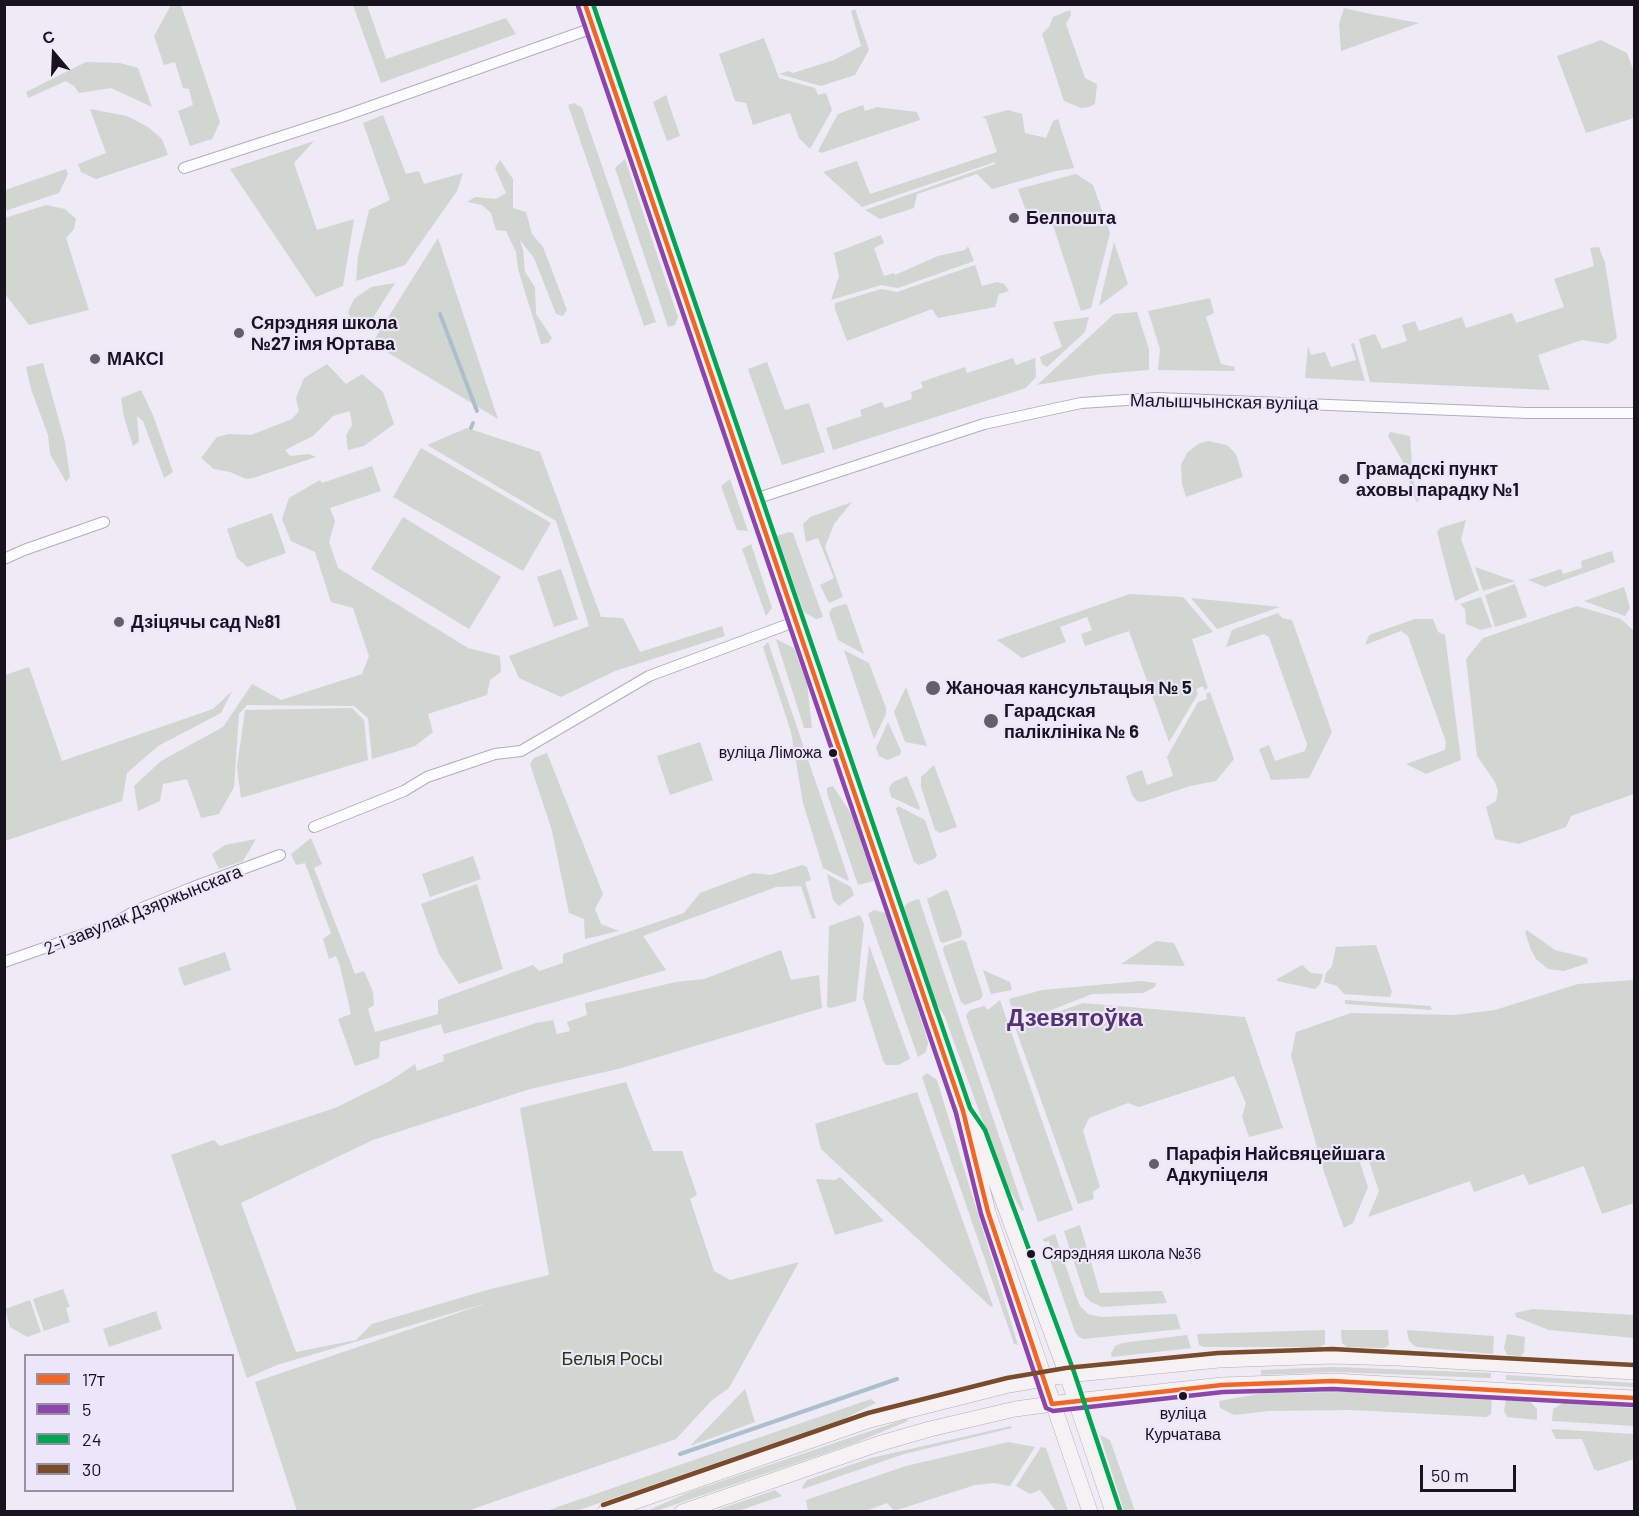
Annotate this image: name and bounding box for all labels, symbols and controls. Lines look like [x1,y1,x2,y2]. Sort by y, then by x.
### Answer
north arrow [24,24,84,84]
text: С [39,26,57,47]
place label: Белпошта [1026,207,1116,229]
marker: Белпошта [1007,211,1021,225]
place label: Сярэдняя школа №27 імя Юртава [251,312,398,354]
marker: Сярэдняя школа №27 імя Юртава [232,326,246,340]
place label: МАКСІ [107,348,164,370]
marker: МАКСІ [88,352,102,366]
street label: Малышчынская вуліца [1130,390,1318,414]
place label: Грамадскі пункт аховы парадку №1 [1356,458,1519,500]
marker: Грамадскі пункт аховы парадку №1 [1337,472,1351,486]
place label: Дзіцячы сад №81 [131,611,280,633]
marker: Дзіцячы сад №81 [112,615,126,629]
place label: Жаночая кансультацыя № 5 [946,677,1192,699]
marker: Жаночая кансультацыя № 5 [924,679,942,697]
place label: Гарадская паліклініка № 6 [1004,700,1139,742]
marker: Гарадская паліклініка № 6 [982,712,1000,730]
place label: вуліца Ліможа [719,743,822,763]
marker: вуліца Ліможа [827,747,839,759]
street label: 2-і завулак Дзяржынскага [41,860,245,960]
district label: Дзевятоўка [1007,1004,1143,1032]
place label: Парафія Найсвяцейшага Адкупіцеля [1166,1143,1385,1186]
marker: Парафія Найсвяцейшага Адкупіцеля [1147,1157,1161,1171]
place label: Сярэдняя школа №36 [1042,1244,1201,1264]
marker: Сярэдняя школа №36 [1025,1248,1037,1260]
park label: Белыя Росы [561,1348,663,1370]
legend [24,1354,234,1492]
text: 17т [82,1368,105,1390]
marker: вуліца Курчатава [1177,1390,1189,1402]
text: 5 [82,1398,91,1420]
place label: вуліца Курчатава [1145,1404,1221,1442]
text: 24 [82,1428,102,1450]
scale bar [1423,1453,1519,1491]
text: 30 [82,1458,101,1480]
text: 50 m [1431,1464,1469,1486]

